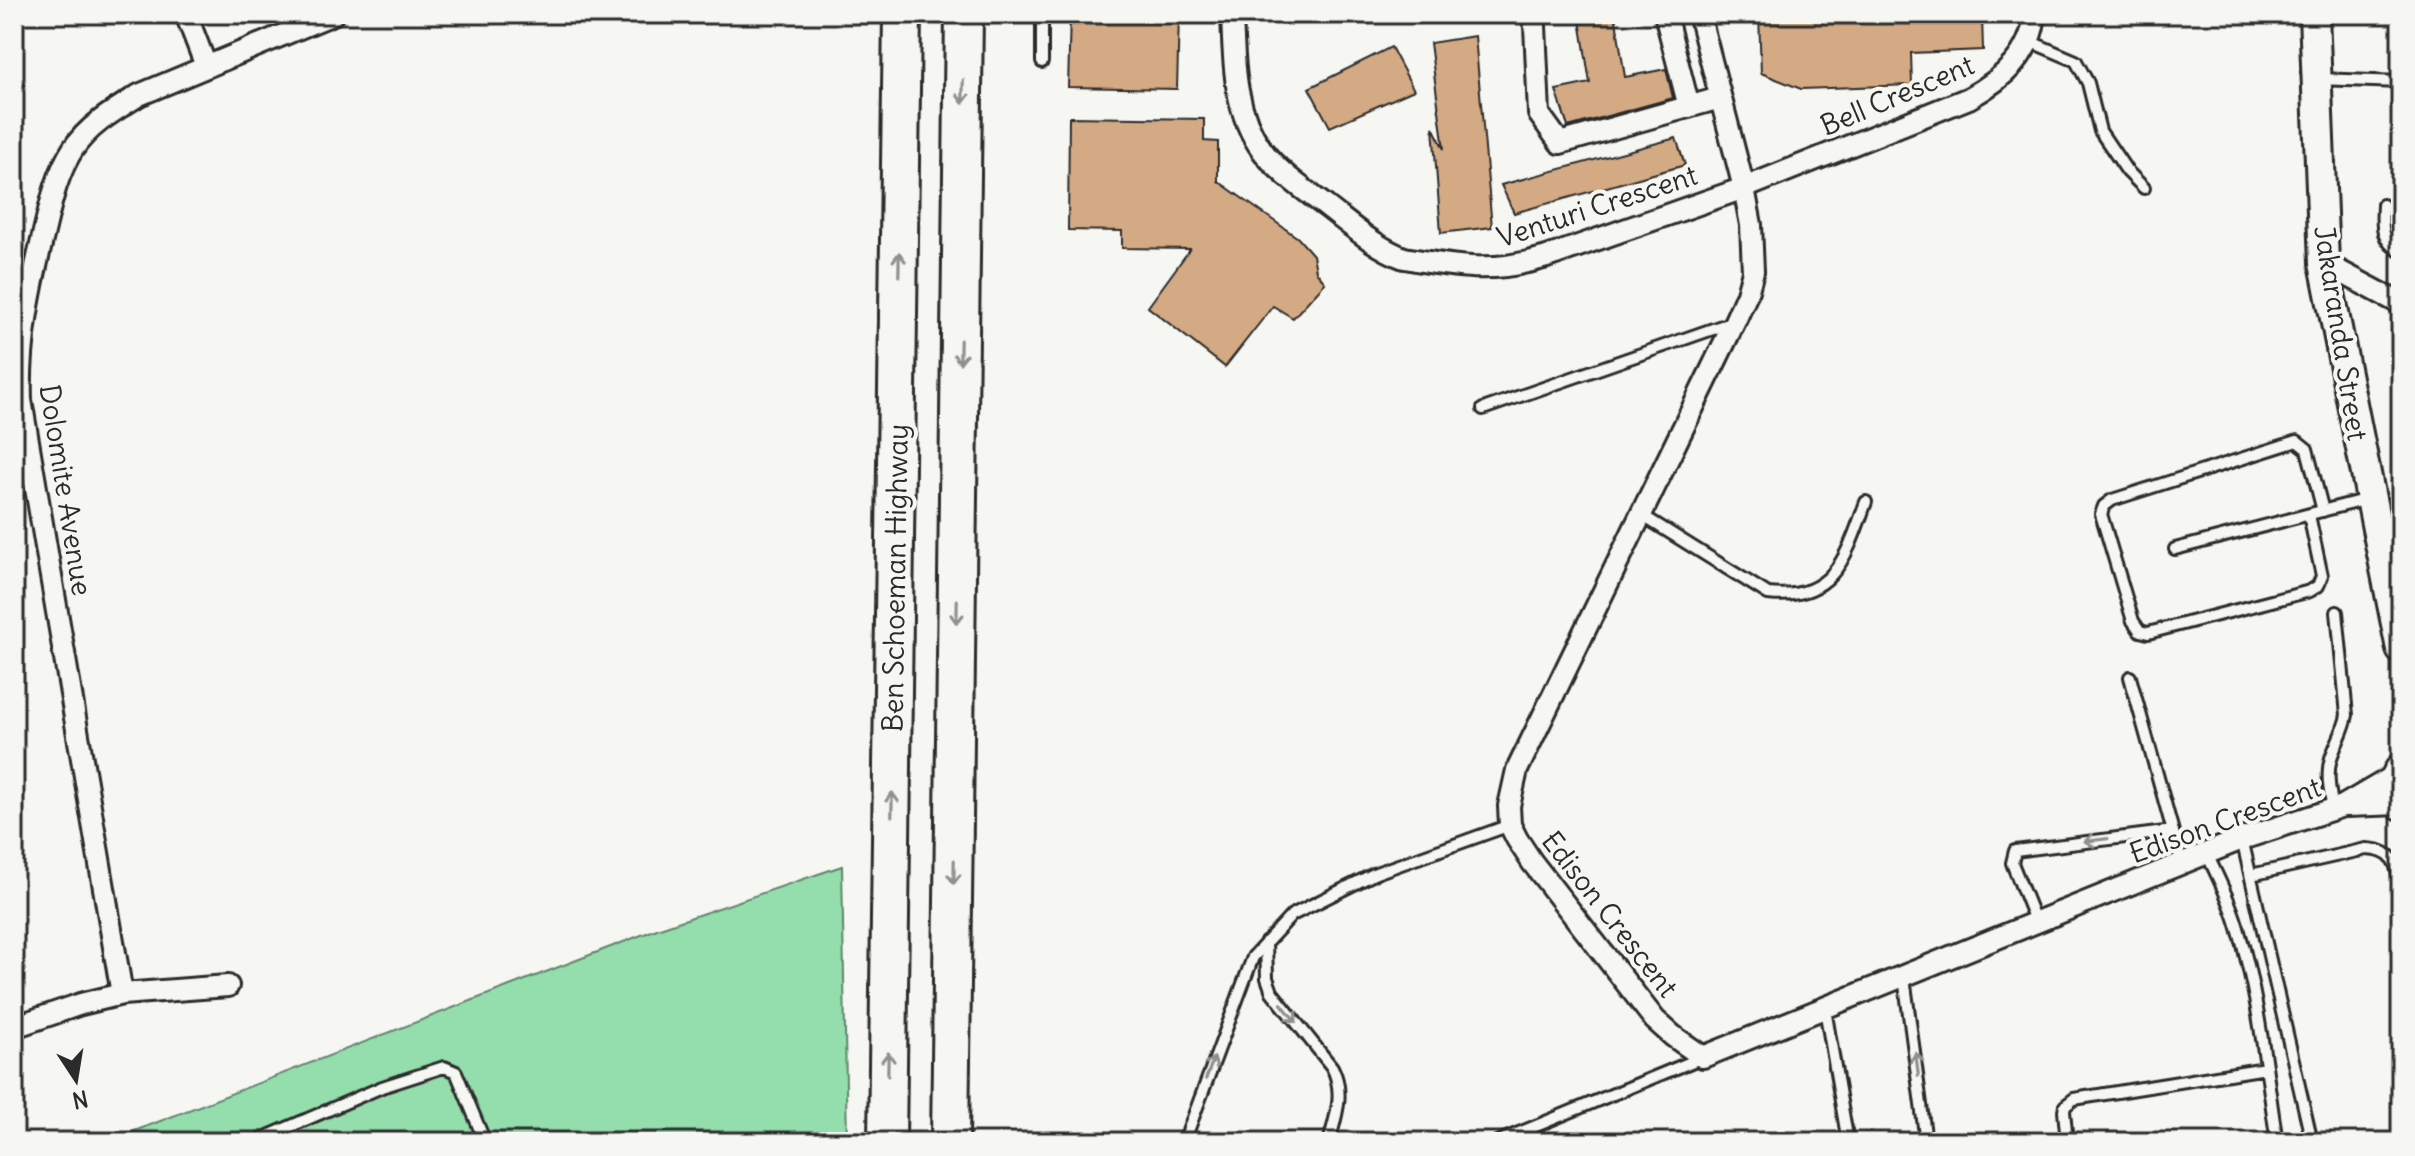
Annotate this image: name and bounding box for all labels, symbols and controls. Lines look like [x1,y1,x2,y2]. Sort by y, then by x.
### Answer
street label: Bell Crescent [1815,46,1979,144]
one-way arrow [955,78,971,105]
street label: Venturi Crescent [1492,157,1702,255]
street label: Jakaranda Street [2306,223,2376,443]
one-way arrow [891,251,907,278]
one-way arrow [952,338,967,365]
street label: Dolomite Avenue [32,382,100,598]
street label: Ben Schoeman Highway [874,424,916,732]
one-way arrow [949,598,964,625]
street label: Edison Crescent [2124,769,2326,871]
one-way arrow [884,791,899,818]
street label: Edison Crescent [1534,824,1686,1004]
one-way arrow [2083,833,2110,848]
one-way arrow [946,858,961,885]
one-way arrow [1280,1002,1298,1023]
north arrow [36,1040,116,1120]
one-way arrow [880,1051,896,1078]
one-way arrow [1910,1052,1925,1078]
one-way arrow [1204,1057,1218,1081]
text: N [70,1084,91,1115]

